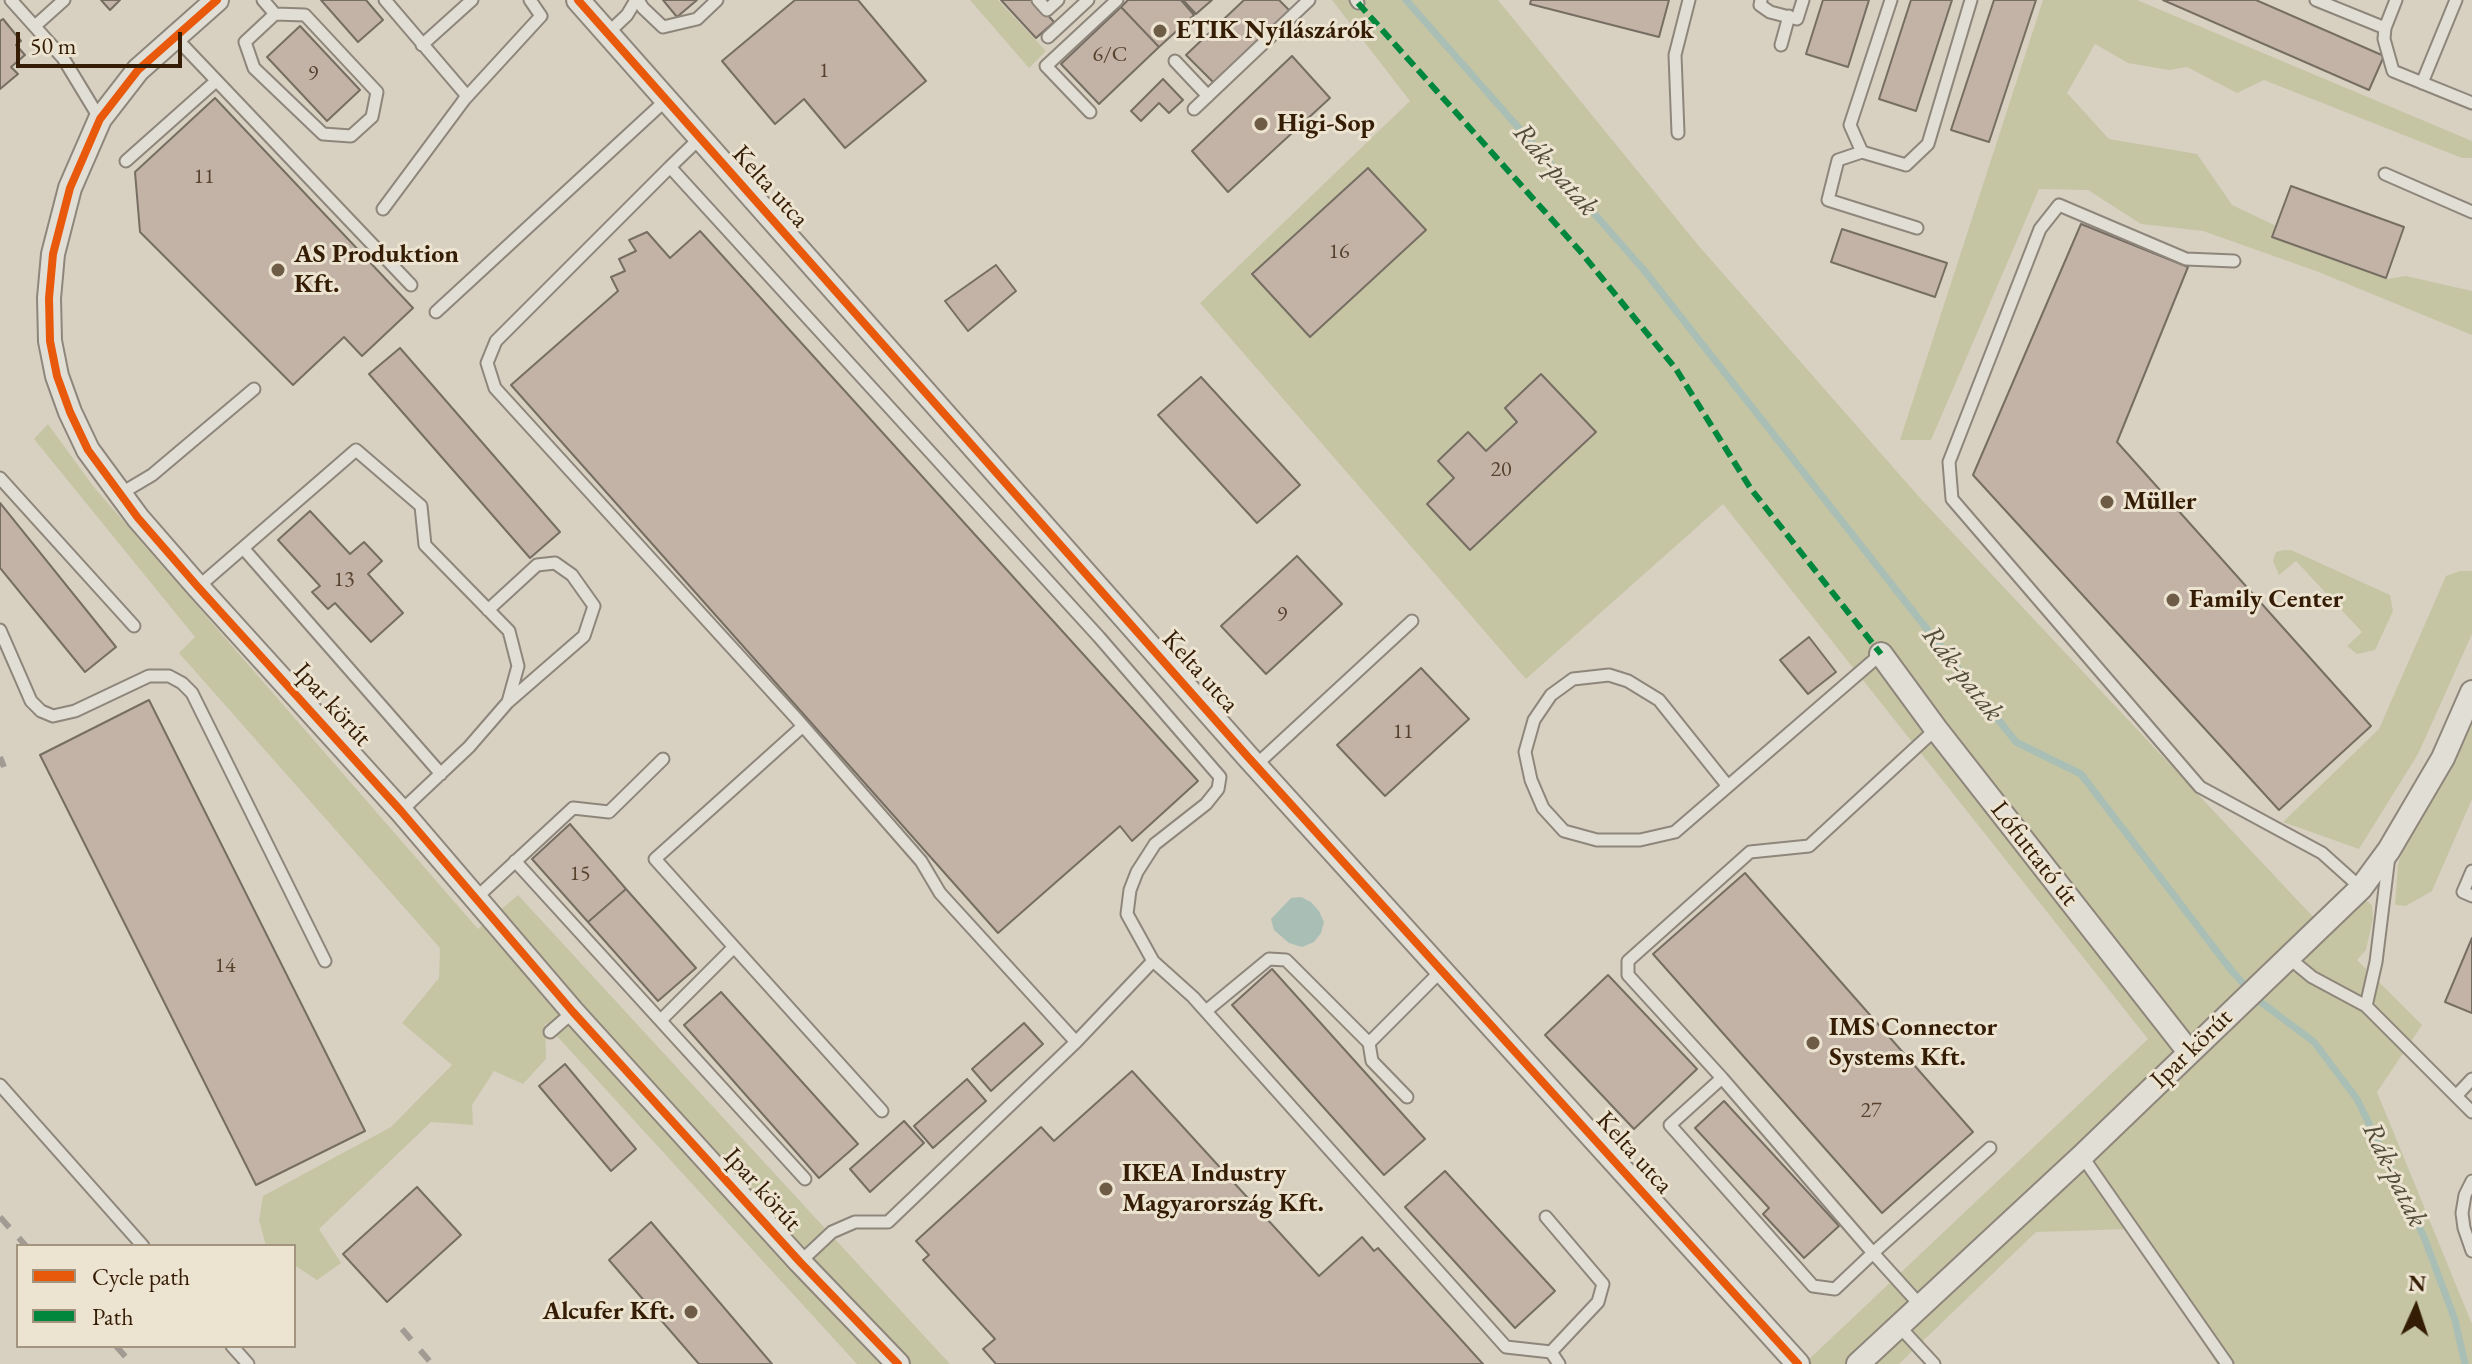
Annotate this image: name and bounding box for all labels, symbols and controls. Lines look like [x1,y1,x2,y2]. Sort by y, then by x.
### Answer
place label: ETIK Nyílászárók [1176,15,1374,47]
scale bar [20,16,186,66]
marker: ETIK Nyílászárók [1151,22,1169,40]
text: 50 m [30,30,77,61]
house number: 6/C [1093,42,1127,68]
house number: 1 [819,58,829,84]
house number: 9 [308,61,318,87]
place label: Higi-Sop [1277,108,1375,140]
marker: Higi-Sop [1252,115,1270,133]
water label: Rák-patak [1505,116,1605,224]
street label: Kelta utca [725,139,815,235]
house number: 11 [193,164,215,190]
place label: AS Produktion Kft. [294,239,459,300]
house number: 16 [1328,239,1350,265]
marker: AS Produktion Kft. [269,261,287,279]
house number: 20 [1490,457,1512,483]
place label: Müller [2123,486,2197,518]
marker: Müller [2098,493,2116,511]
house number: 13 [333,567,355,593]
place label: Family Center [2189,584,2343,616]
marker: Family Center [2164,591,2182,609]
house number: 9 [1277,602,1287,628]
water label: Rák-patak [1914,619,2010,729]
street label: Kelta utca [1155,624,1245,720]
street label: Ipar körút [286,657,378,753]
house number: 11 [1392,719,1414,745]
street label: Lófuttató út [1983,795,2085,913]
house number: 15 [569,861,591,887]
house number: 14 [214,953,236,979]
street label: Ipar körút [2145,1002,2239,1096]
place label: IMS Connector Systems Kft. [1829,1012,1997,1074]
marker: IMS Connector Systems Kft. [1804,1034,1822,1052]
house number: 27 [1860,1098,1882,1124]
street label: Kelta utca [1589,1105,1679,1201]
water label: Rák-patak [2354,1117,2434,1233]
street label: Ipar körút [716,1142,808,1238]
place label: IKEA Industry Magyarország Kft. [1122,1158,1324,1220]
marker: IKEA Industry Magyarország Kft. [1097,1180,1115,1198]
legend [16,1244,296,1348]
text: Cycle path [92,1261,190,1292]
north arrow [2376,1268,2456,1348]
text: N [2408,1269,2427,1298]
place label: Alcufer Kft. [542,1296,675,1328]
text: Path [92,1301,134,1332]
marker: Alcufer Kft. [682,1303,700,1321]

